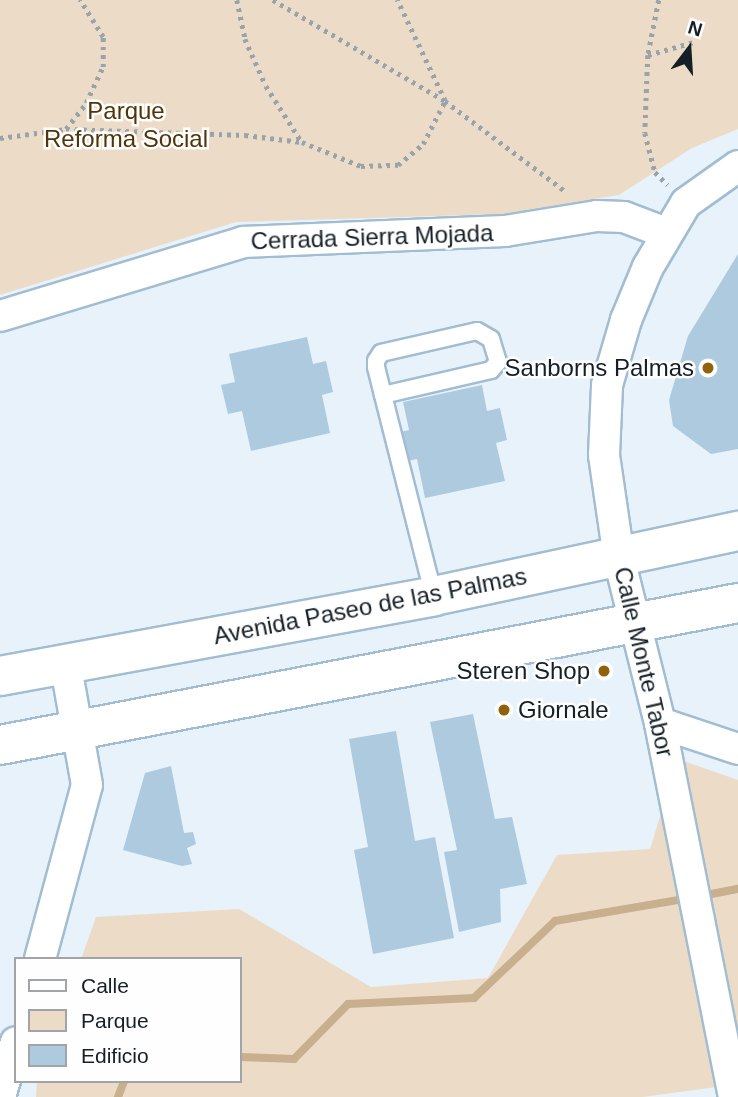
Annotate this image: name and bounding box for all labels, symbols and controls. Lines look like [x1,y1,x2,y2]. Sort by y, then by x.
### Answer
north arrow [654,14,724,84]
text: N [686,16,705,40]
park label: Parque Reforma Social [44,97,208,153]
street label: Cerrada Sierra Mojada [250,218,494,256]
place label: Sanborns Palmas [505,354,694,382]
marker: Sanborns Palmas [700,360,716,376]
street label: Avenida Paseo de las Palmas [211,561,529,651]
street label: Calle Monte Tabor [608,564,680,760]
place label: Steren Shop [457,657,590,685]
marker: Steren Shop [596,663,612,679]
place label: Giornale [518,696,609,724]
marker: Giornale [496,702,512,718]
legend [14,957,242,1083]
text: Calle [81,974,129,997]
text: Parque [81,1009,149,1032]
text: Edificio [81,1044,149,1067]

